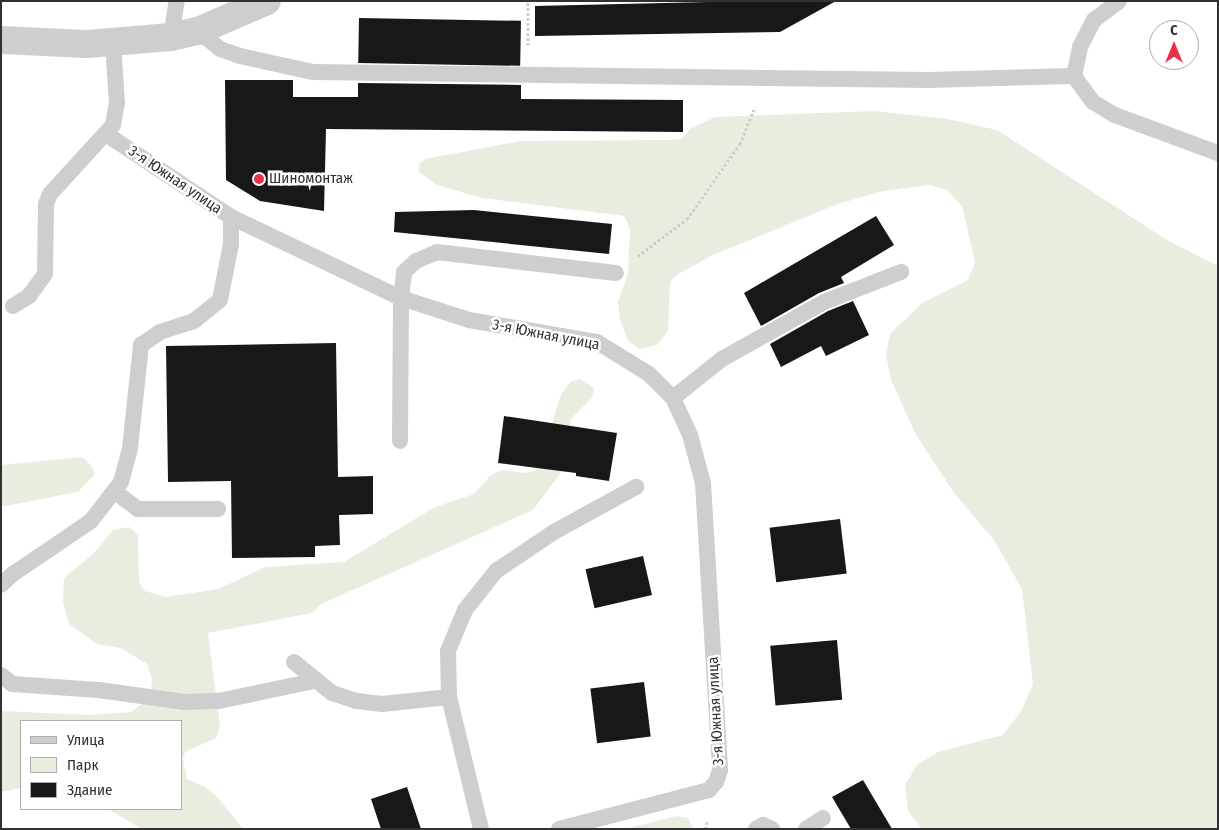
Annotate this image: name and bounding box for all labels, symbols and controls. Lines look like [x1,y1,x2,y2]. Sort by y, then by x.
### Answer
north arrow [1149,20,1199,70]
text: С [1170,22,1178,39]
street label: 3-я Южная улица [125,142,225,218]
place label: Шиномонтаж [269,170,353,188]
marker: Шиномонтаж [253,173,265,185]
street label: 3-я Южная улица [491,316,601,354]
street label: 3-я Южная улица [704,656,728,766]
legend [20,720,182,810]
text: Улица [67,731,105,749]
text: Парк [67,756,98,774]
text: Здание [67,781,113,799]

